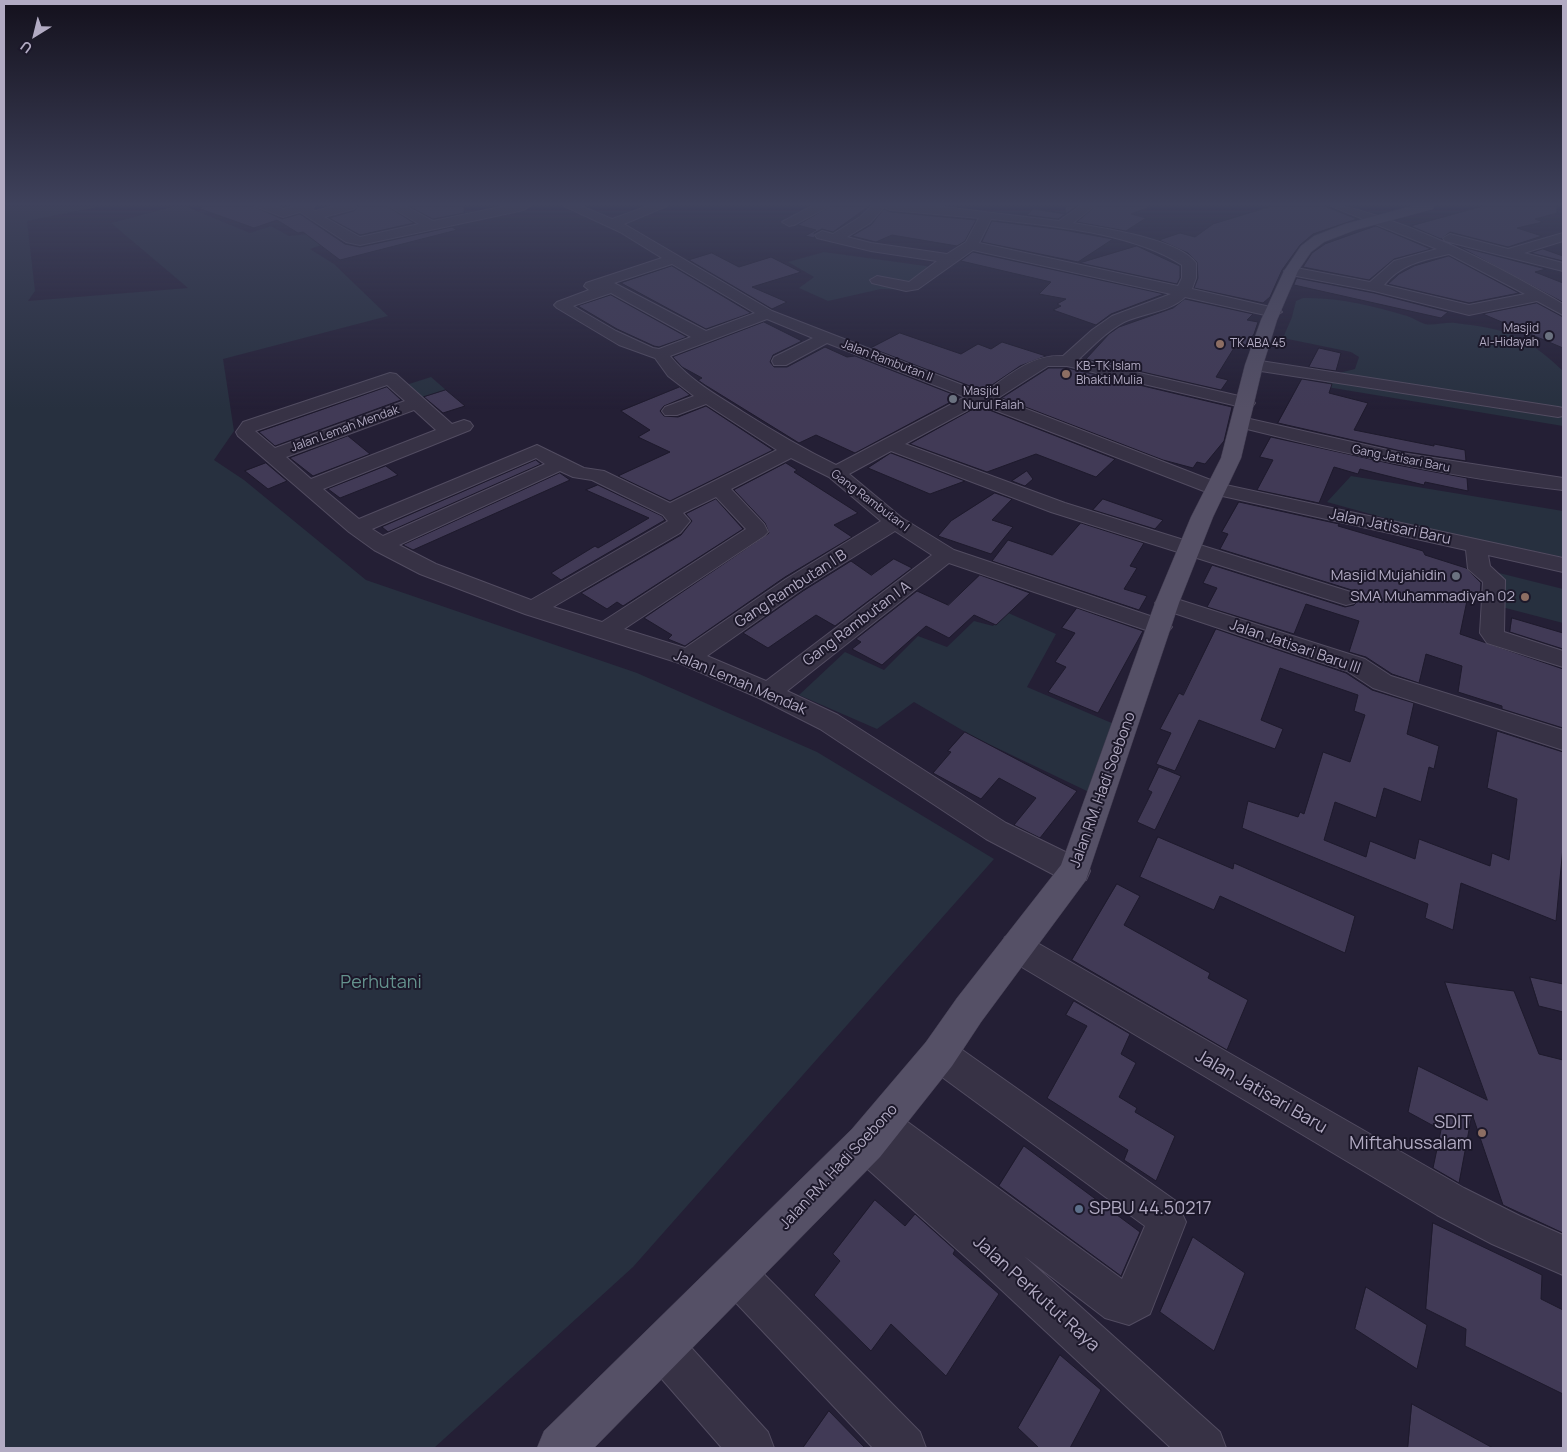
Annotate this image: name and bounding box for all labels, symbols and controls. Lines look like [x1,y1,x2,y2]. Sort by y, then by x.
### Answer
north arrow [10,10,60,60]
text: U [16,37,36,58]
place label: Masjid Al-Hidayah [1479,322,1539,350]
marker: Masjid Al-Hidayah [1543,330,1555,342]
street label: Jalan Rambutan II [839,337,935,385]
place label: TK ABA 45 [1230,337,1286,351]
marker: TK ABA 45 [1214,338,1226,350]
place label: KB-TK Islam Bhakti Mulia [1076,360,1143,388]
marker: KB-TK Islam Bhakti Mulia [1060,368,1072,380]
place label: Masjid Nurul Falah [963,385,1024,413]
marker: Masjid Nurul Falah [947,393,959,405]
street label: Jalan Lemah Mendak [289,403,401,455]
street label: Gang Jatisari Baru [1351,442,1451,476]
street label: Gang Rambutan I [828,467,912,535]
street label: Jalan Jatisari Baru [1328,505,1452,549]
street label: Gang Rambutan I B [732,546,850,632]
place label: Masjid Mujahidin [1331,567,1446,585]
marker: Masjid Mujahidin [1450,570,1462,582]
street label: Gang Rambutan I A [800,578,914,670]
place label: SMA Muhammadiyah 02 [1350,588,1515,606]
marker: SMA Muhammadiyah 02 [1519,591,1531,603]
street label: Jalan Jatisari Baru III [1227,616,1363,678]
street label: Jalan Lemah Mendak [671,647,809,719]
street label: Jalan RM. Hadi Soebono [1066,710,1140,870]
park label: Perhutani [340,972,422,994]
street label: Jalan Jatisari Baru [1191,1046,1331,1138]
street label: Jalan RM. Hadi Soebono [776,1101,902,1233]
place label: SDIT Miftahussalam [1349,1112,1472,1154]
marker: SDIT Miftahussalam [1476,1127,1488,1139]
place label: SPBU 44.50217 [1089,1198,1212,1220]
marker: SPBU 44.50217 [1073,1203,1085,1215]
street label: Jalan Perkutut Raya [968,1231,1104,1357]

